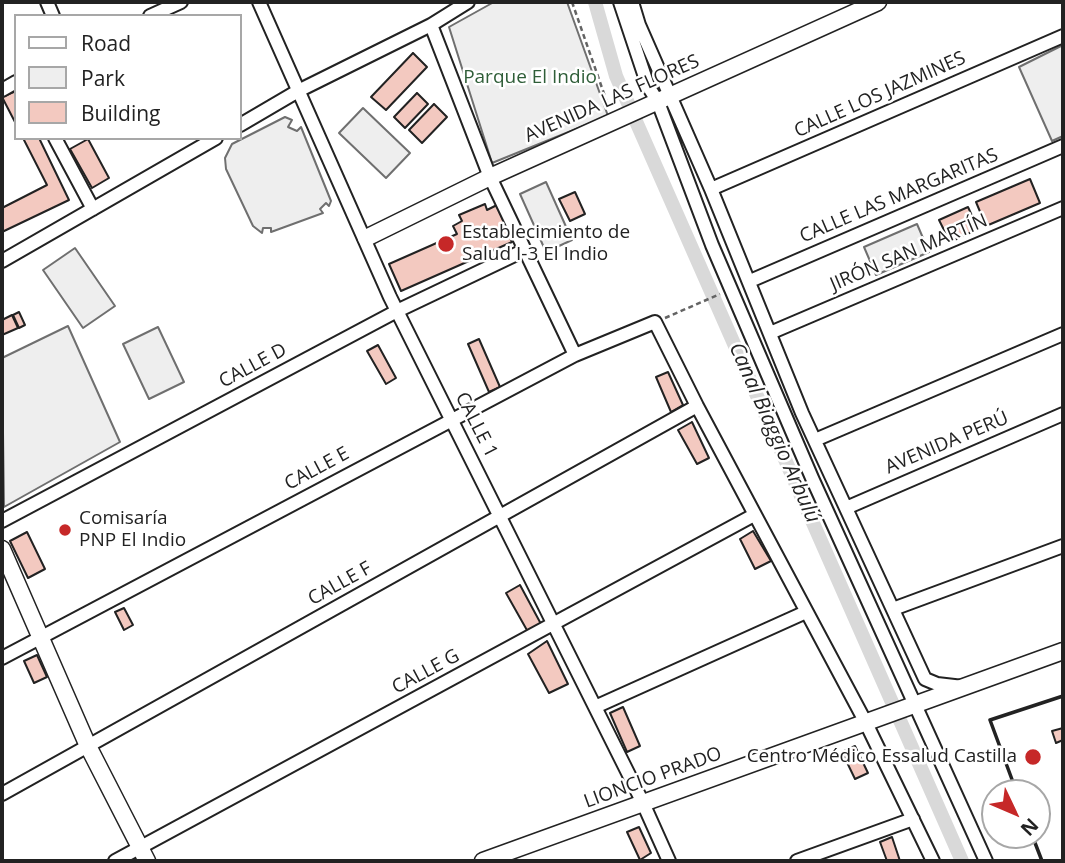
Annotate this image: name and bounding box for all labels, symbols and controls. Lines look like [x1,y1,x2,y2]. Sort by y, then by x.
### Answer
legend [14,14,242,140]
text: Road [81,29,131,57]
street label: CALLE LOS JAZMINES [791,47,969,143]
street label: AVENIDA LAS FLORES [521,50,703,148]
text: Park [81,64,125,92]
park label: Parque El Indio [463,67,597,89]
text: Building [81,99,160,127]
street label: CALLE LAS MARGARITAS [796,144,1002,248]
street label: JIRÓN SAN MARTÍN [827,210,991,296]
place label: Establecimiento de Salud I-3 El Indio [462,222,630,266]
marker: Establecimiento de Salud I-3 El Indio [436,234,456,254]
street label: CALLE D [215,339,291,393]
water label: Canal Biaggio Arbulú [723,339,825,527]
street label: CALLE 1 [450,389,502,461]
street label: AVENIDA PERÚ [882,407,1012,479]
street label: CALLE E [281,443,353,495]
place label: Comisaría PNP El Indio [79,508,186,552]
marker: Comisaría PNP El Indio [57,522,73,538]
street label: CALLE F [304,557,376,611]
street label: CALLE G [388,645,464,699]
street label: LIONCIO PRADO [581,742,725,814]
place label: Centro Médico Essalud Castilla [747,746,1017,768]
marker: Centro Médico Essalud Castilla [1023,747,1043,767]
north arrow [981,779,1051,849]
text: N [1015,813,1044,842]

